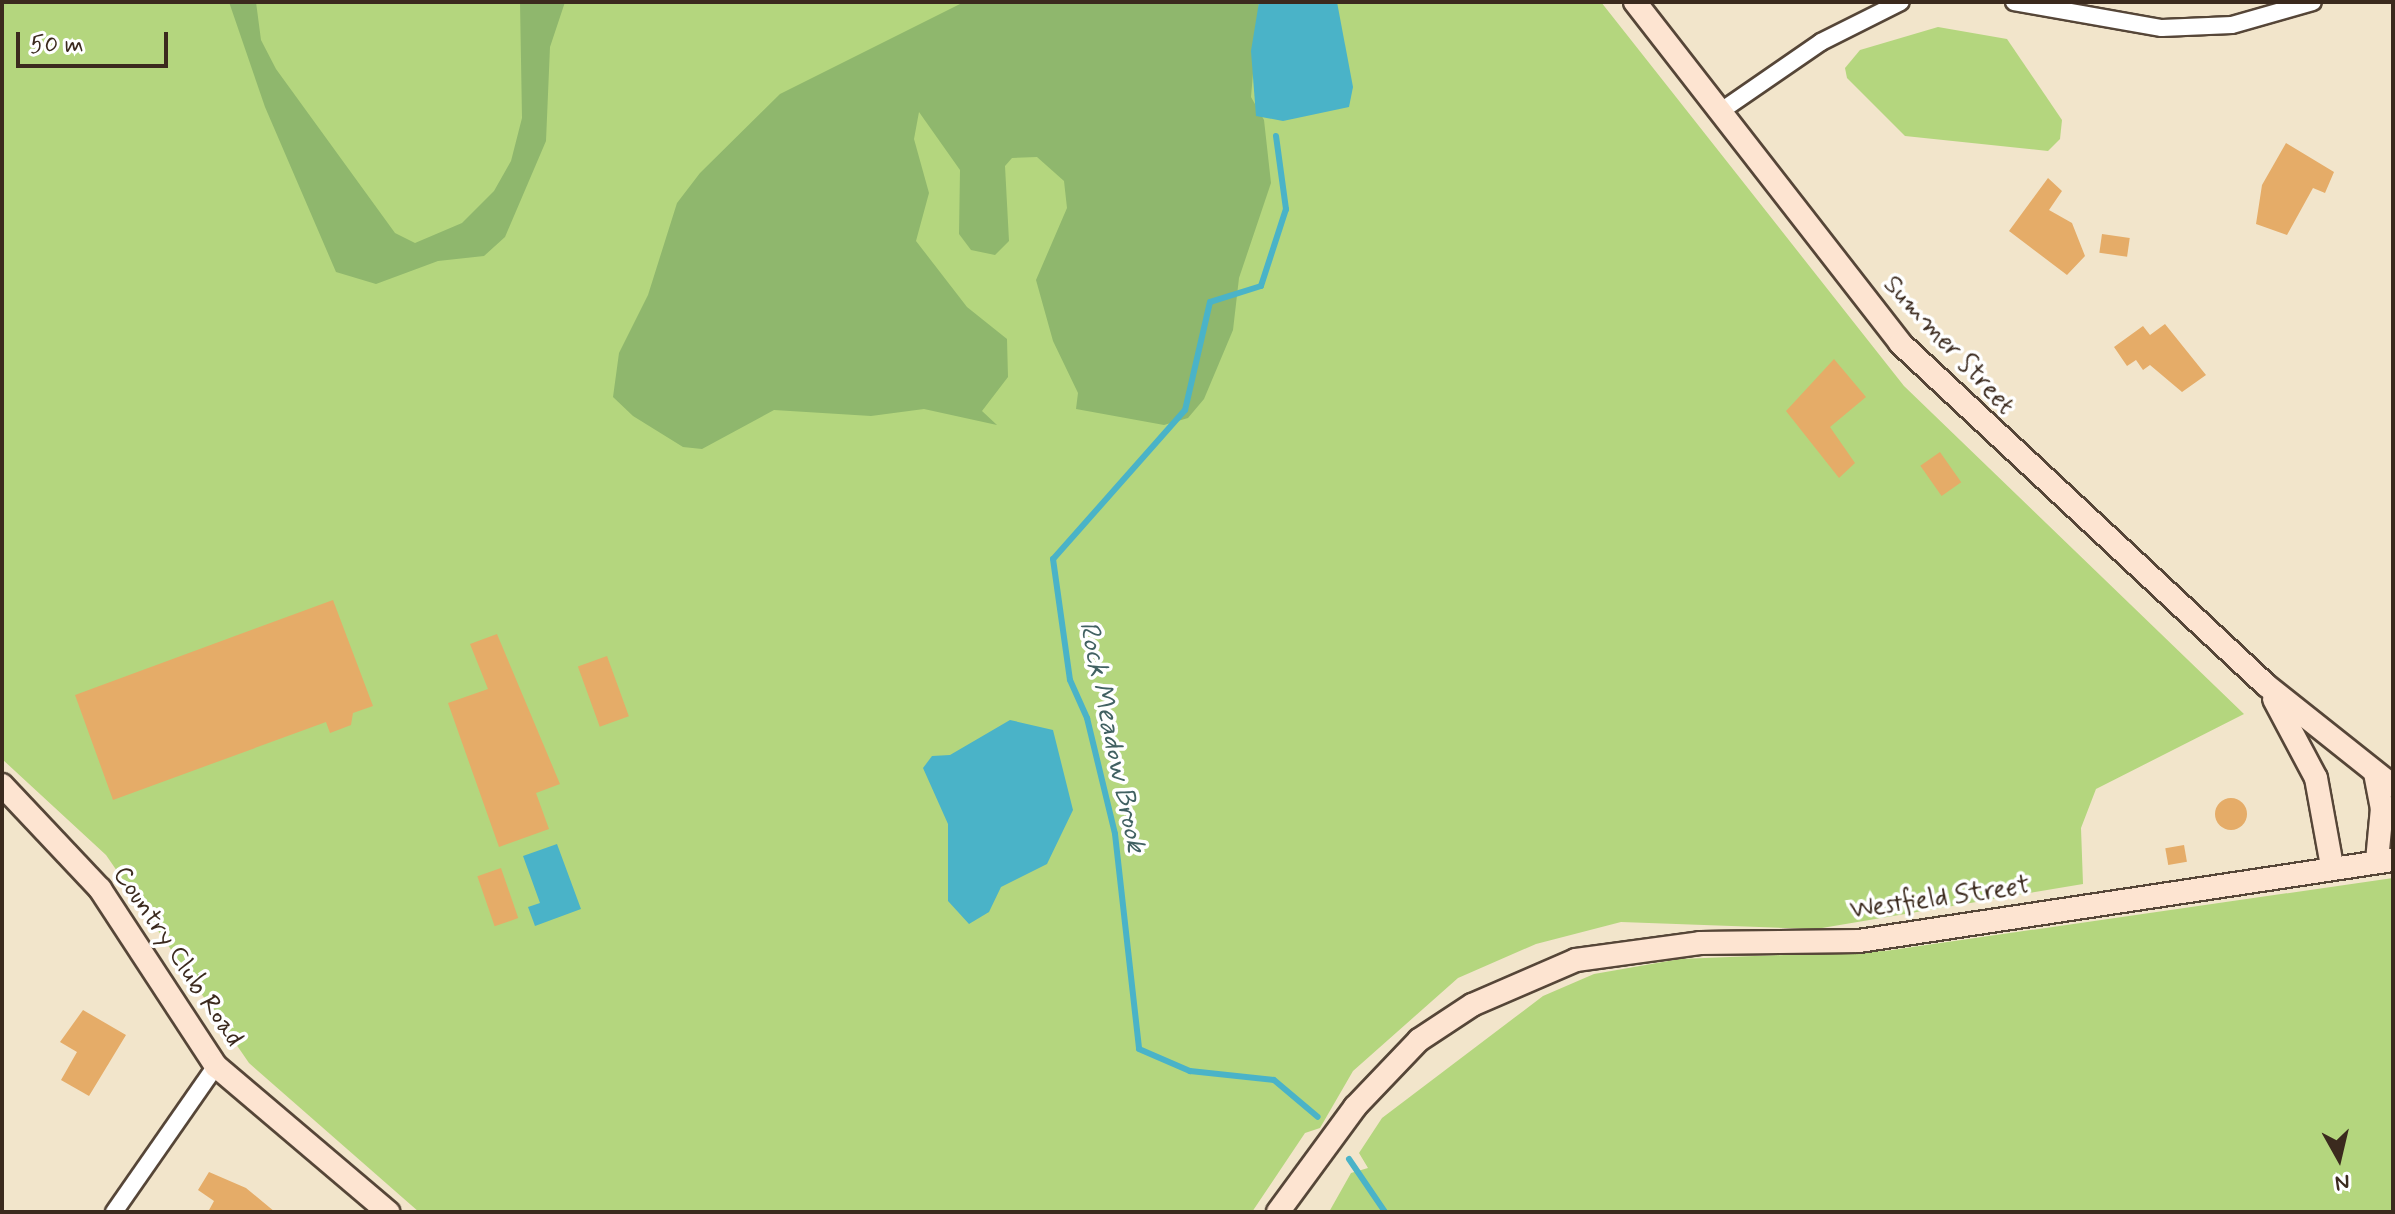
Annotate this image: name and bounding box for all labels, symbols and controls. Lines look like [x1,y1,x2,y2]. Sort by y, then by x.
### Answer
scale bar [20,16,172,66]
text: 50 m [30,30,84,61]
street label: Summer Street [1874,268,2022,424]
water label: Rock Meadow Brook [1070,618,1152,856]
street label: Country Club Road [106,862,248,1052]
street label: Westfield Street [1849,871,2031,927]
north arrow [2299,1118,2379,1198]
text: N [2333,1167,2352,1197]

